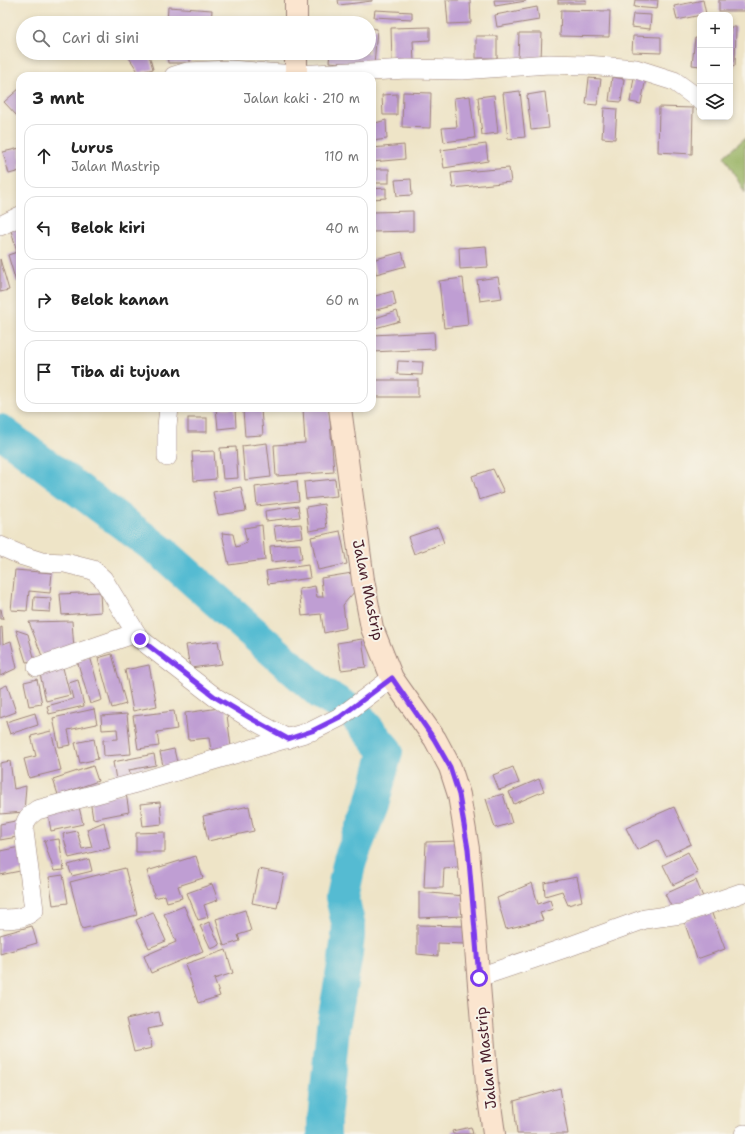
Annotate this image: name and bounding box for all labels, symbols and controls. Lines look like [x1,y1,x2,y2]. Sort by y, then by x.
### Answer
map controls [697,12,733,120]
button: + [697,12,733,48]
search box [16,16,376,60]
icon: search [30,27,52,49]
text: Cari di sini [62,28,139,48]
button: − [697,48,733,84]
button: layers [697,84,733,120]
text: 3 mnt [32,87,85,109]
text: Jalan kaki · 210 m [243,90,360,107]
text: Lurus [71,138,113,158]
icon: ahead [33,145,55,167]
text: 110 m [324,148,359,165]
text: Jalan Mastrip [71,158,160,175]
icon: left [33,217,55,239]
text: Belok kiri [71,218,145,238]
text: 40 m [325,220,359,237]
icon: right [33,289,55,311]
text: Belok kanan [71,290,169,310]
text: 60 m [326,292,359,309]
icon: arrive [33,361,55,383]
text: Tiba di tujuan [71,362,180,382]
street label: Jalan Mastrip [348,538,388,642]
route end [131,630,149,648]
route start [470,969,488,987]
street label: Jalan Mastrip [471,1006,501,1110]

